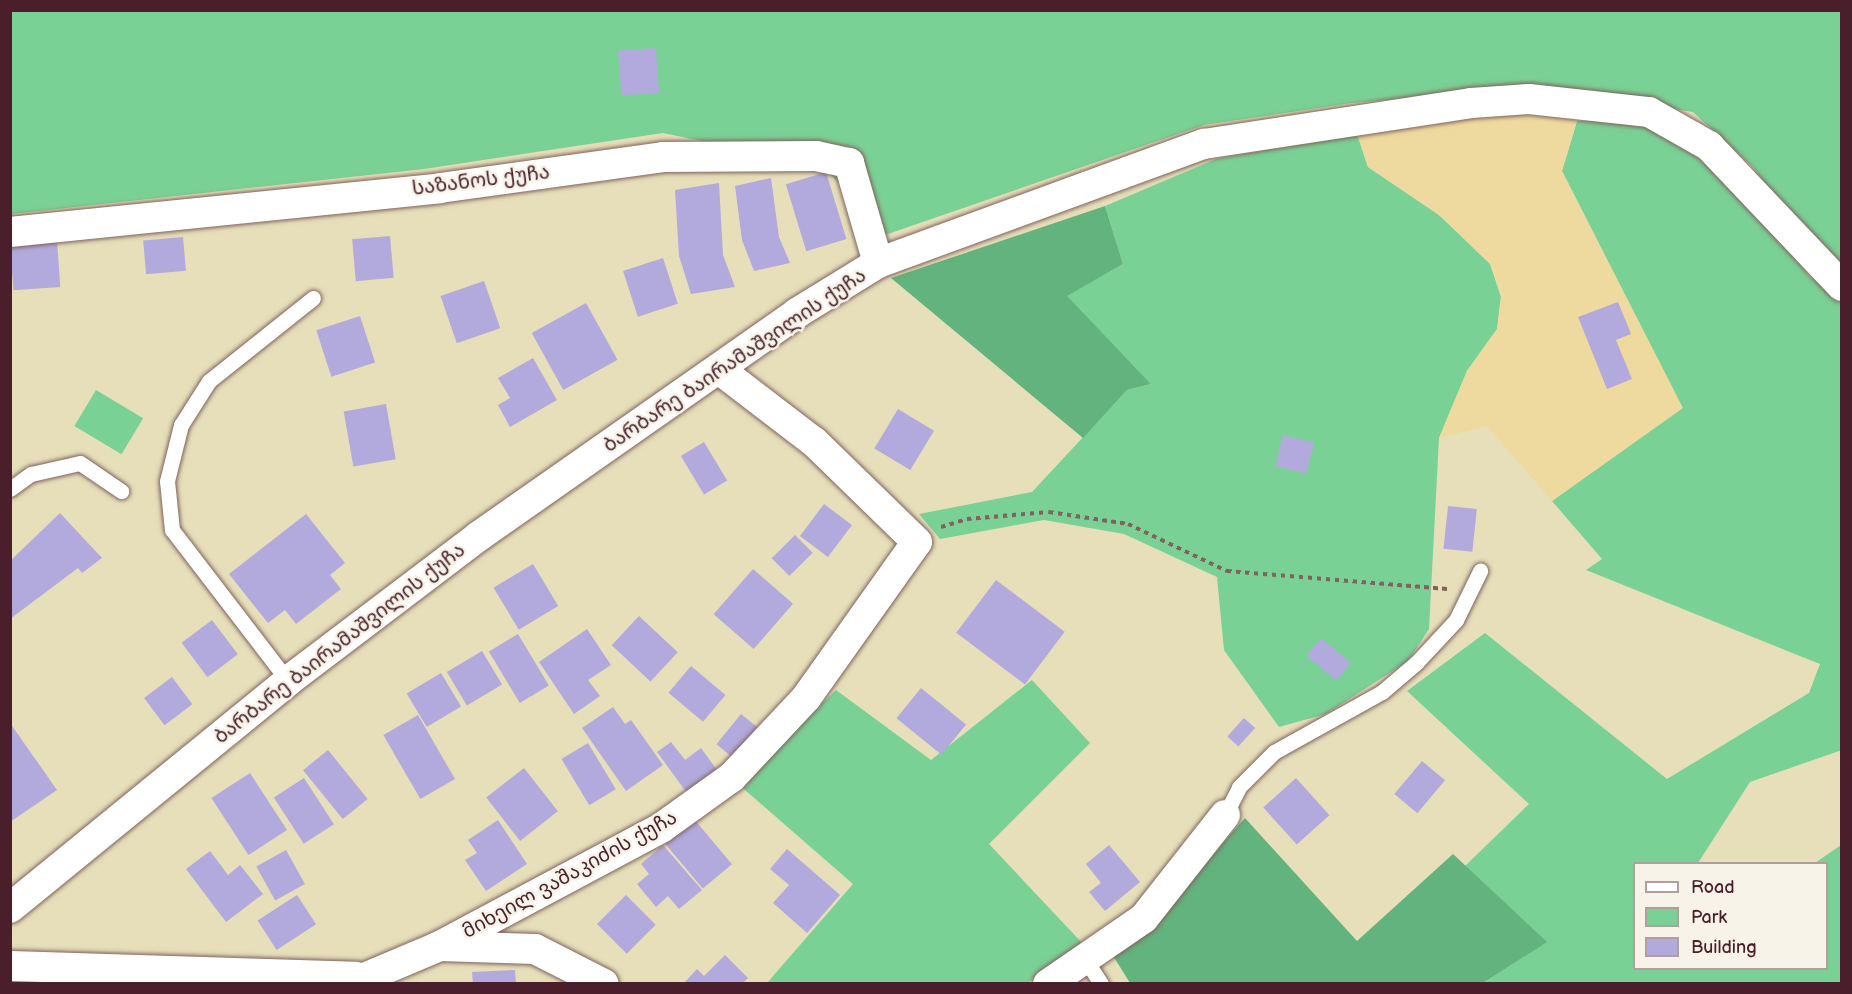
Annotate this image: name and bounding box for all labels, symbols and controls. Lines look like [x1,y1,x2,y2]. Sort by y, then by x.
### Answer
street label: საზანოს ქუჩა [411,161,551,201]
street label: ბარბარე ბაირამაშვილის ქუჩა [599,264,871,458]
street label: ბარბარე ბაირამაშვილის ქუჩა [210,539,470,749]
street label: მიხეილ ვაშაკიძის ქუჩა [458,806,682,944]
legend [1633,862,1828,970]
text: Road [1691,877,1735,898]
text: Park [1691,907,1727,928]
text: Building [1691,937,1757,958]

